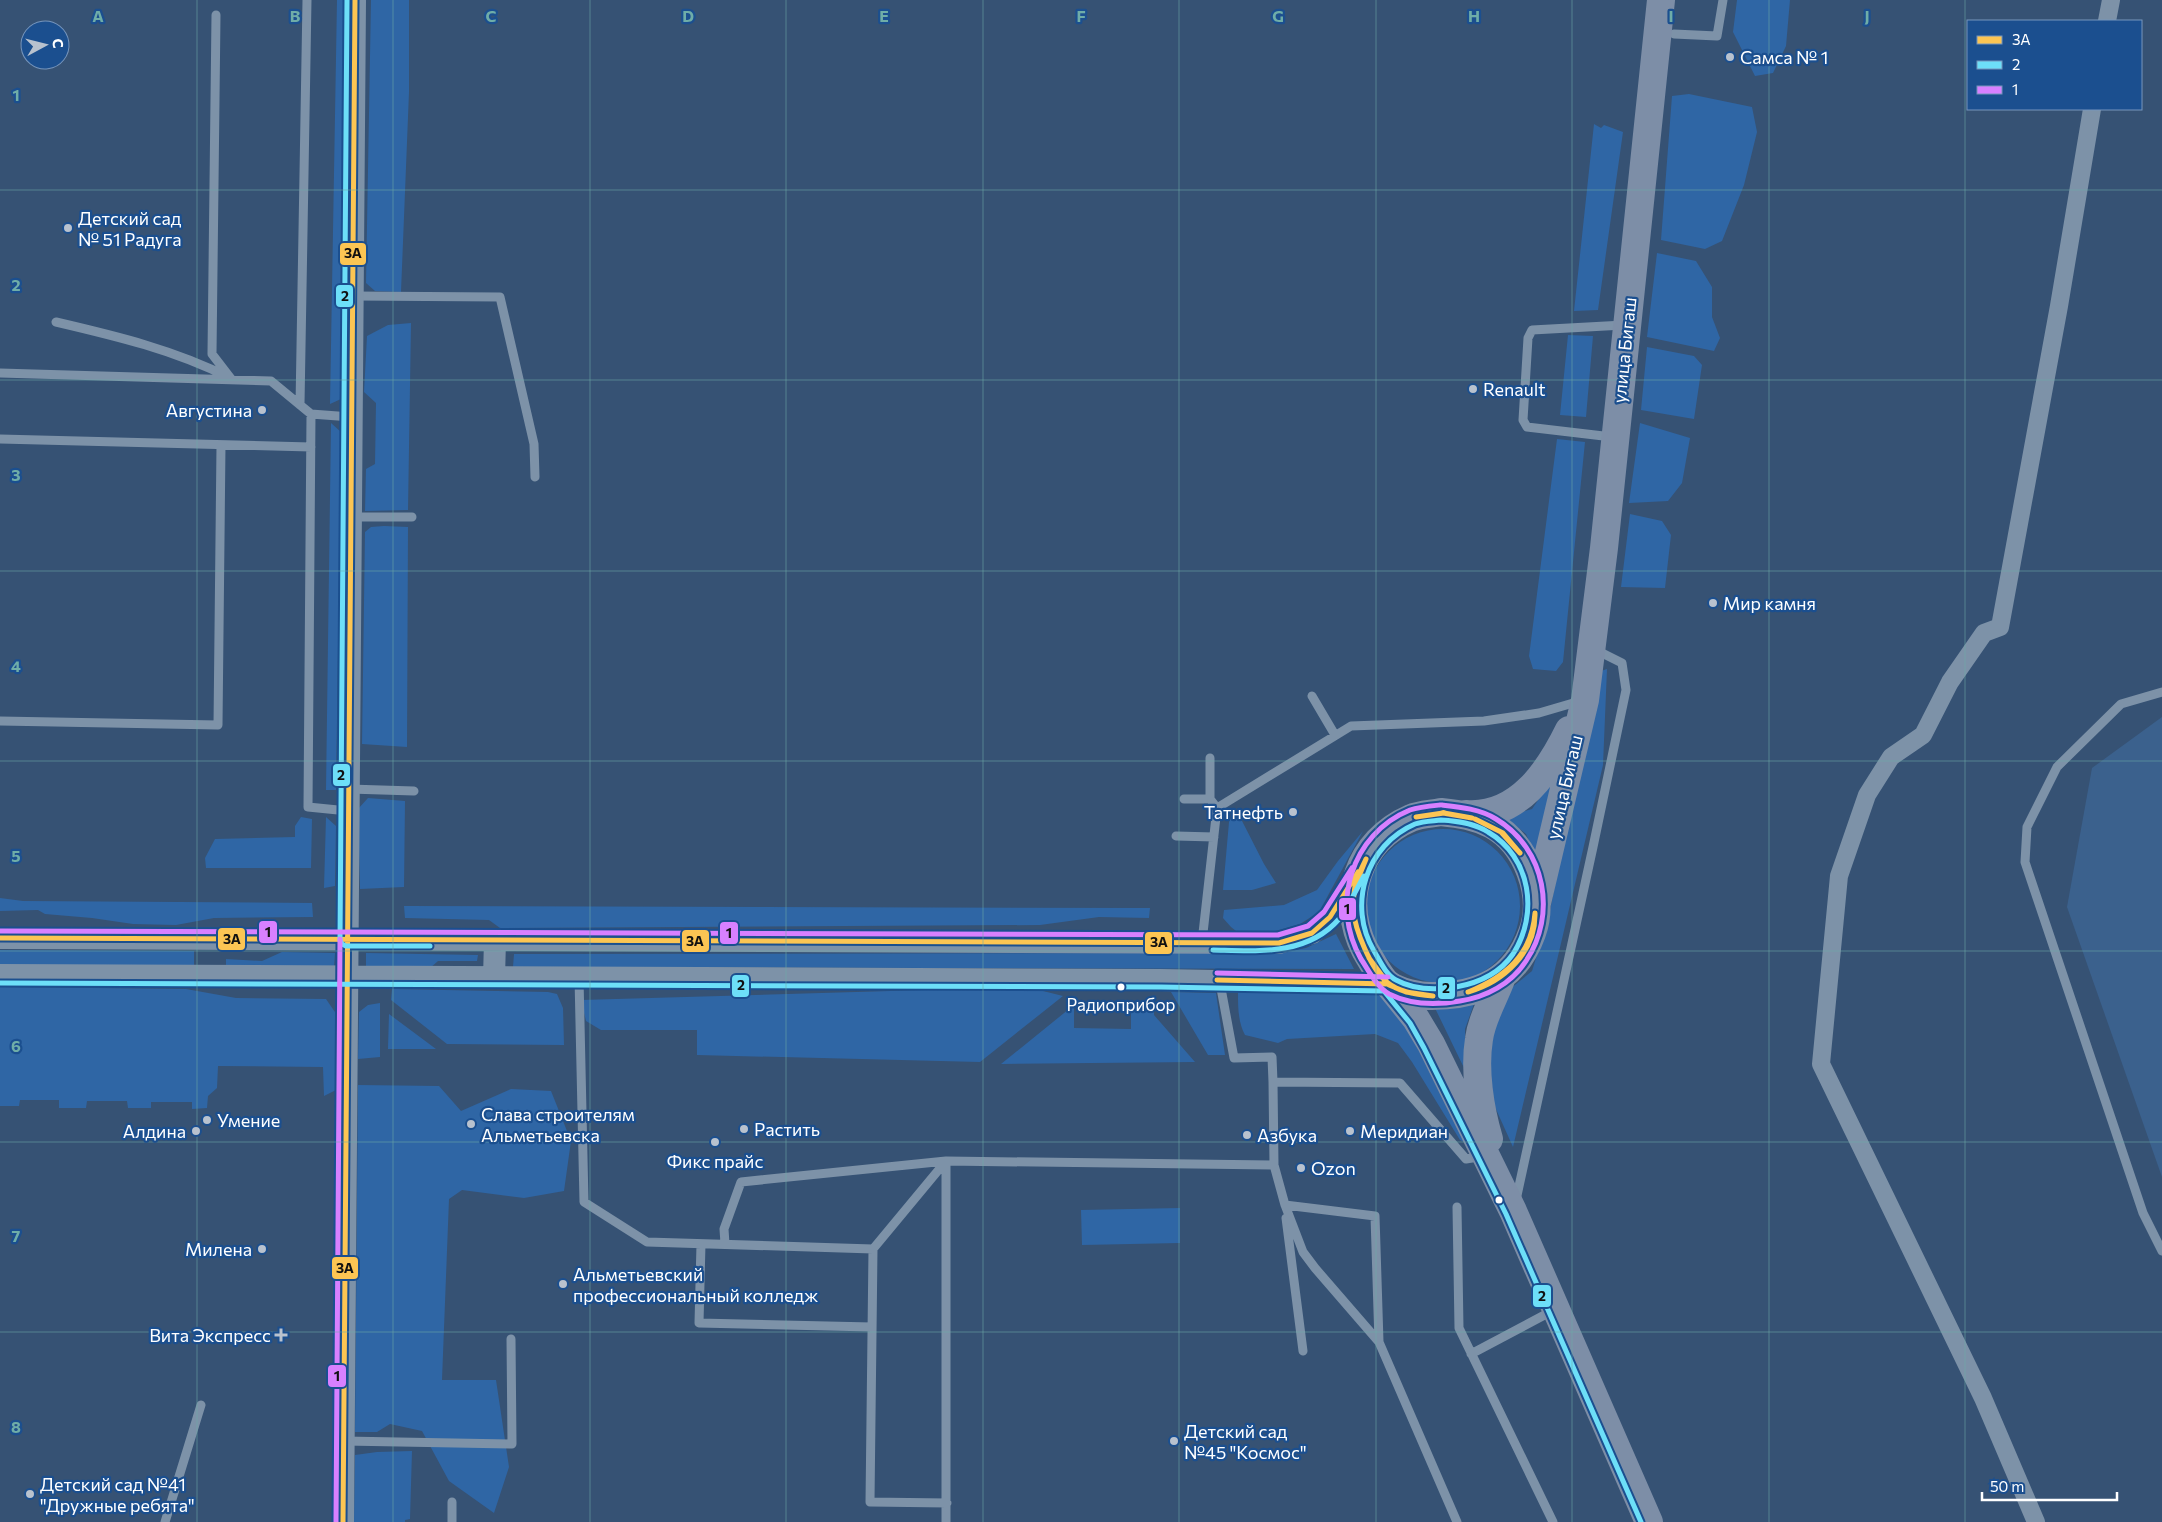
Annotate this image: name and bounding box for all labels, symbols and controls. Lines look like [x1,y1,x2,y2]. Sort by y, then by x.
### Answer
text: A [92,6,104,25]
text: B [290,6,301,25]
text: C [486,6,497,25]
text: D [682,6,694,25]
text: E [879,6,889,25]
text: F [1076,6,1086,25]
text: G [1272,6,1284,25]
text: H [1468,6,1480,25]
text: I [1668,6,1674,25]
text: J [1864,6,1870,25]
north arrow [20,20,70,70]
legend [1967,20,2142,110]
text: 3А [2012,30,2031,48]
text: С [49,38,67,49]
place label: Самса № 1 [1740,46,1828,68]
marker: Самса № 1 [1724,51,1736,63]
text: 2 [2012,55,2020,73]
text: 1 [2012,80,2018,98]
text: 1 [12,85,20,104]
place label: Детский сад № 51 Радуга [78,207,182,250]
marker: Детский сад № 51 Радуга [62,222,74,234]
line badge: 3А [339,242,367,266]
text: 3А [344,244,362,261]
text: 2 [11,275,21,294]
line badge: 2 [335,284,354,308]
text: 2 [341,287,349,304]
street label: улица Бигаш [1607,296,1641,404]
place label: Renault [1483,378,1546,400]
marker: Renault [1467,383,1479,395]
place label: Августина [166,399,252,421]
marker: Августина [256,404,268,416]
text: 3 [11,465,21,484]
place label: Мир камня [1723,592,1816,614]
marker: Мир камня [1707,597,1719,609]
text: 4 [11,656,21,675]
street label: улица Бигаш [1541,733,1587,841]
line badge: 2 [332,763,351,787]
text: 2 [337,766,345,783]
place label: Татнефть [1204,801,1283,823]
marker: Татнефть [1287,806,1299,818]
text: 5 [11,846,21,865]
line badge: 1 [1338,897,1357,921]
text: 1 [1344,900,1350,917]
line badge: 1 [258,920,278,944]
line badge: 1 [719,921,739,945]
text: 1 [265,923,271,940]
text: 1 [726,924,732,941]
line badge: 3А [217,927,246,951]
line badge: 3А [681,929,710,953]
text: 3А [223,930,241,947]
line badge: 3А [1144,931,1173,955]
text: 3А [686,932,704,949]
text: 3А [1150,933,1168,950]
line badge: 2 [731,974,750,998]
text: 2 [737,976,745,993]
line badge: 2 [1437,976,1456,1000]
text: 2 [1442,979,1450,996]
marker: Радиоприбор [1116,982,1126,992]
place label: Радиоприбор [1066,994,1176,1015]
text: 6 [11,1036,21,1055]
place label: Слава строителям Альметьевска [481,1103,635,1146]
place label: Умение [217,1109,280,1131]
marker: Умение [201,1114,213,1126]
marker: Слава строителям Альметьевска [465,1118,477,1130]
place label: Растить [754,1118,820,1140]
place label: Алдина [123,1120,186,1142]
place label: Меридиан [1360,1120,1448,1142]
marker: Растить [738,1123,750,1135]
place label: Азбука [1257,1124,1317,1146]
marker: Алдина [190,1125,202,1137]
marker: Меридиан [1344,1125,1356,1137]
marker: Азбука [1241,1129,1253,1141]
marker: Фикс прайс [709,1136,721,1148]
place label: Фикс прайс [667,1150,763,1172]
place label: Ozon [1311,1157,1356,1179]
marker: Ozon [1295,1162,1307,1174]
unlabelled marker [1494,1195,1504,1205]
text: 7 [12,1226,21,1245]
place label: Милена [185,1238,252,1260]
marker: Милена [256,1243,268,1255]
line badge: 3А [331,1256,359,1280]
text: 3А [336,1259,354,1276]
place label: Альметьевский профессиональный колледж [573,1263,818,1306]
marker: Альметьевский профессиональный колледж [557,1278,569,1290]
line badge: 2 [1532,1284,1552,1308]
text: 2 [1538,1287,1546,1304]
place label: Вита Экспресс [149,1324,271,1346]
marker: Вита Экспресс [275,1329,287,1341]
line badge: 1 [327,1364,347,1388]
text: 1 [334,1367,340,1384]
text: 8 [11,1417,21,1436]
place label: Детский сад №45 "Космос" [1184,1420,1307,1463]
marker: Детский сад №45 "Космос" [1168,1435,1180,1447]
scale bar [1982,1470,2117,1502]
place label: Детский сад №41 "Дружные ребята" [40,1473,195,1516]
text: 50 m [1990,1477,2024,1495]
marker: Детский сад №41 "Дружные ребята" [24,1488,36,1500]

